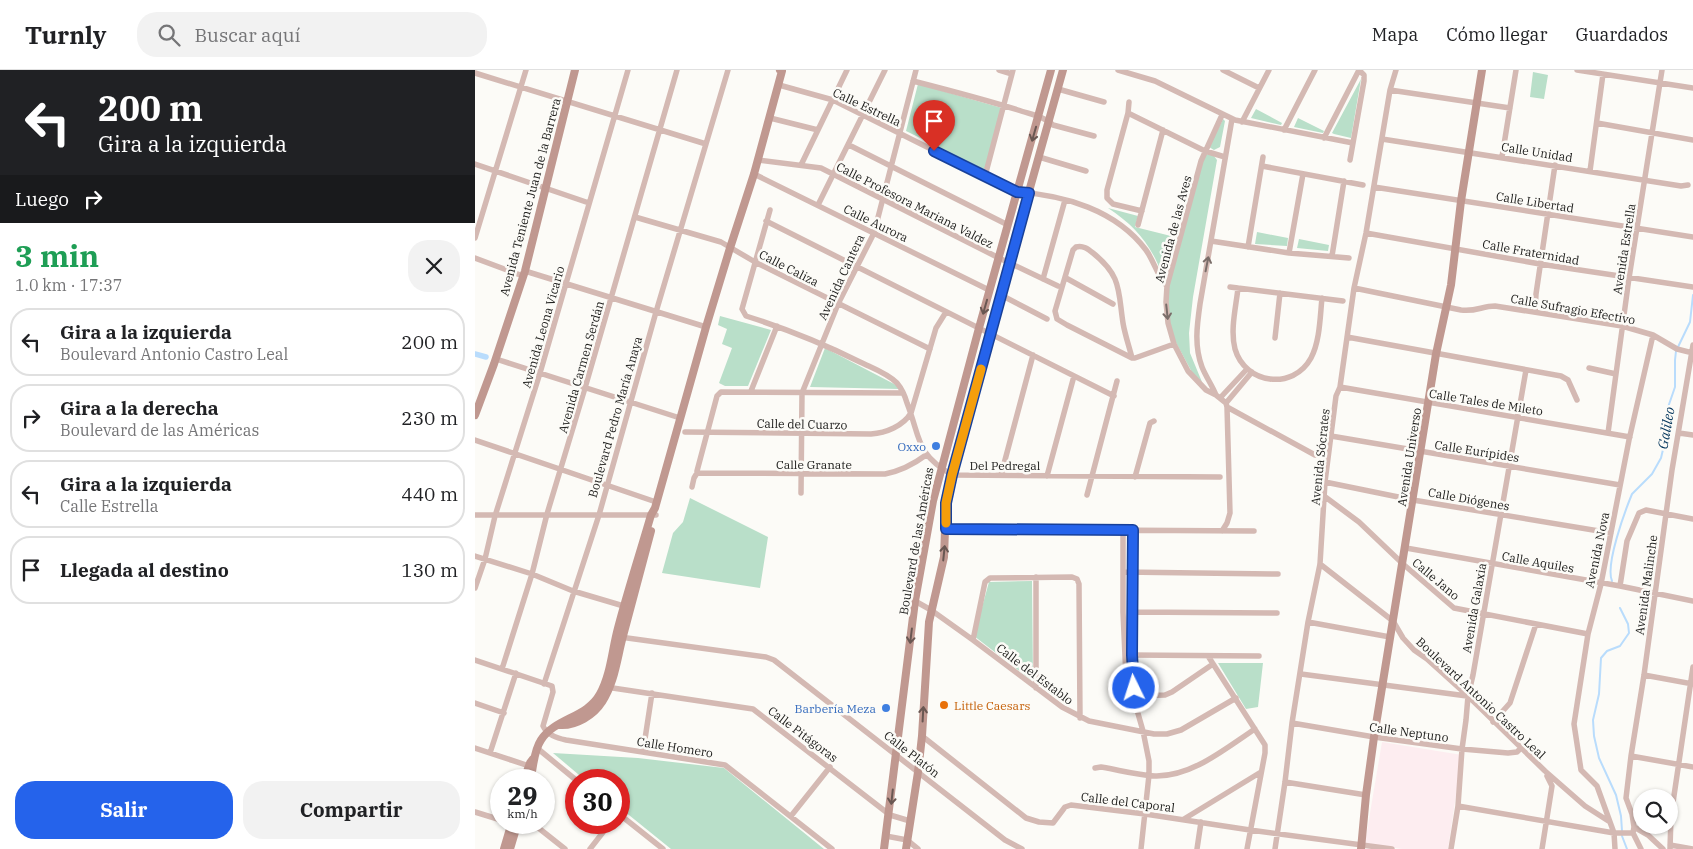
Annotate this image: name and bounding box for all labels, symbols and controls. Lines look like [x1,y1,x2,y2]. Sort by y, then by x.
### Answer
search box [137,12,487,57]
text: Turnly [25,19,107,51]
icon: search [155,21,183,49]
text: Buscar aquí [195,23,301,47]
text: Mapa [1372,23,1418,46]
text: Cómo llegar [1446,23,1547,46]
text: Guardados [1575,23,1668,46]
text: 200 m [98,85,203,131]
street label: Calle Estrella [830,85,904,130]
icon: left [15,90,80,155]
street label: Avenida Teniente Juan de la Barrera [496,96,564,298]
pin [913,100,955,151]
icon: arrive [920,107,948,135]
one-way arrow [1028,125,1038,141]
text: Gira a la izquierda [98,129,287,158]
street label: Calle Unidad [1500,139,1574,165]
street label: Calle Profesora Mariana Valdez [834,159,996,251]
street label: Avenida de las Aves [1151,174,1195,284]
icon: right [79,185,107,213]
text: Luego [15,187,69,211]
street label: Calle Libertad [1495,188,1575,216]
street label: Calle Aurora [841,201,911,245]
street label: Avenida Estrella [1609,202,1639,296]
street label: Avenida Cantera [815,231,868,322]
text: 3 min [15,236,99,275]
street label: Calle Fraternidad [1481,236,1581,268]
button: close [408,240,460,292]
street label: Calle Caliza [757,247,822,290]
one-way arrow [1202,256,1212,272]
street label: Avenida Leona Vicario [518,264,568,390]
text: 1.0 km · 17:37 [15,275,122,295]
street label: Calle Sufragio Efectivo [1509,291,1637,327]
street label: Avenida Carmen Serdán [555,299,607,435]
one-way arrow [979,299,989,315]
one-way arrow [1162,304,1172,320]
text: Gira a la izquierda [60,320,232,344]
icon: left [17,328,45,356]
text: 200 m [401,330,458,354]
street label: Boulevard Pedro María Anaya [585,334,645,499]
text: Boulevard Antonio Castro Leal [60,344,288,364]
street label: Calle Tales de Mileto [1428,386,1544,418]
text: Gira a la derecha [60,396,219,420]
icon: right [17,404,45,432]
text: 230 m [401,406,458,430]
street label: Avenida Universo [1394,406,1424,507]
water label: Galileo [1653,406,1679,450]
street label: Avenida Sócrates [1307,408,1333,506]
street label: Calle del Cuarzo [757,416,848,432]
text: Boulevard de las Américas [60,420,259,440]
street label: Calle Eurípides [1434,437,1521,465]
place label: Oxxo [897,439,926,454]
marker: Oxxo [930,440,942,452]
street label: Calle Granate [776,457,852,472]
street label: Del Pedregal [970,458,1041,473]
street label: Boulevard de las Américas [896,466,936,616]
text: Gira a la izquierda [60,472,232,496]
icon: left [17,480,45,508]
text: 440 m [401,482,458,506]
street label: Calle Diógenes [1427,484,1511,514]
text: Calle Estrella [60,496,158,516]
street label: Avenida Nova [1582,510,1612,589]
street label: Avenida Malinche [1632,534,1660,636]
one-way arrow [939,546,949,562]
street label: Calle Aquiles [1501,548,1575,576]
street label: Calle Jano [1409,555,1463,603]
icon: arrive [17,556,45,584]
text: Llegada al destino [60,558,229,582]
text: 130 m [401,558,458,582]
street label: Avenida Galaxia [1459,561,1489,654]
one-way arrow [906,628,916,644]
street label: Boulevard Antonio Castro Leal [1413,634,1549,762]
street label: Calle del Establo [994,640,1077,708]
position arrow [1107,661,1159,713]
place label: Little Caesars [954,698,1030,713]
marker: Little Caesars [938,699,950,711]
place label: Barbería Meza [794,701,876,716]
marker: Barbería Meza [880,702,892,714]
street label: Calle Pitágoras [765,703,841,765]
one-way arrow [919,706,928,722]
street label: Calle Neptuno [1368,719,1450,745]
street label: Calle Platón [881,728,943,781]
street label: Calle Homero [636,734,714,760]
speed limit sign: 30 [565,769,630,834]
text: 29 [507,779,538,812]
button: Salir [15,781,233,839]
button: Compartir [243,781,460,839]
one-way arrow [887,789,897,805]
street label: Calle del Caporal [1080,789,1176,815]
map controls [1633,789,1678,834]
button: search [1633,789,1678,834]
text: km/h [507,806,538,821]

